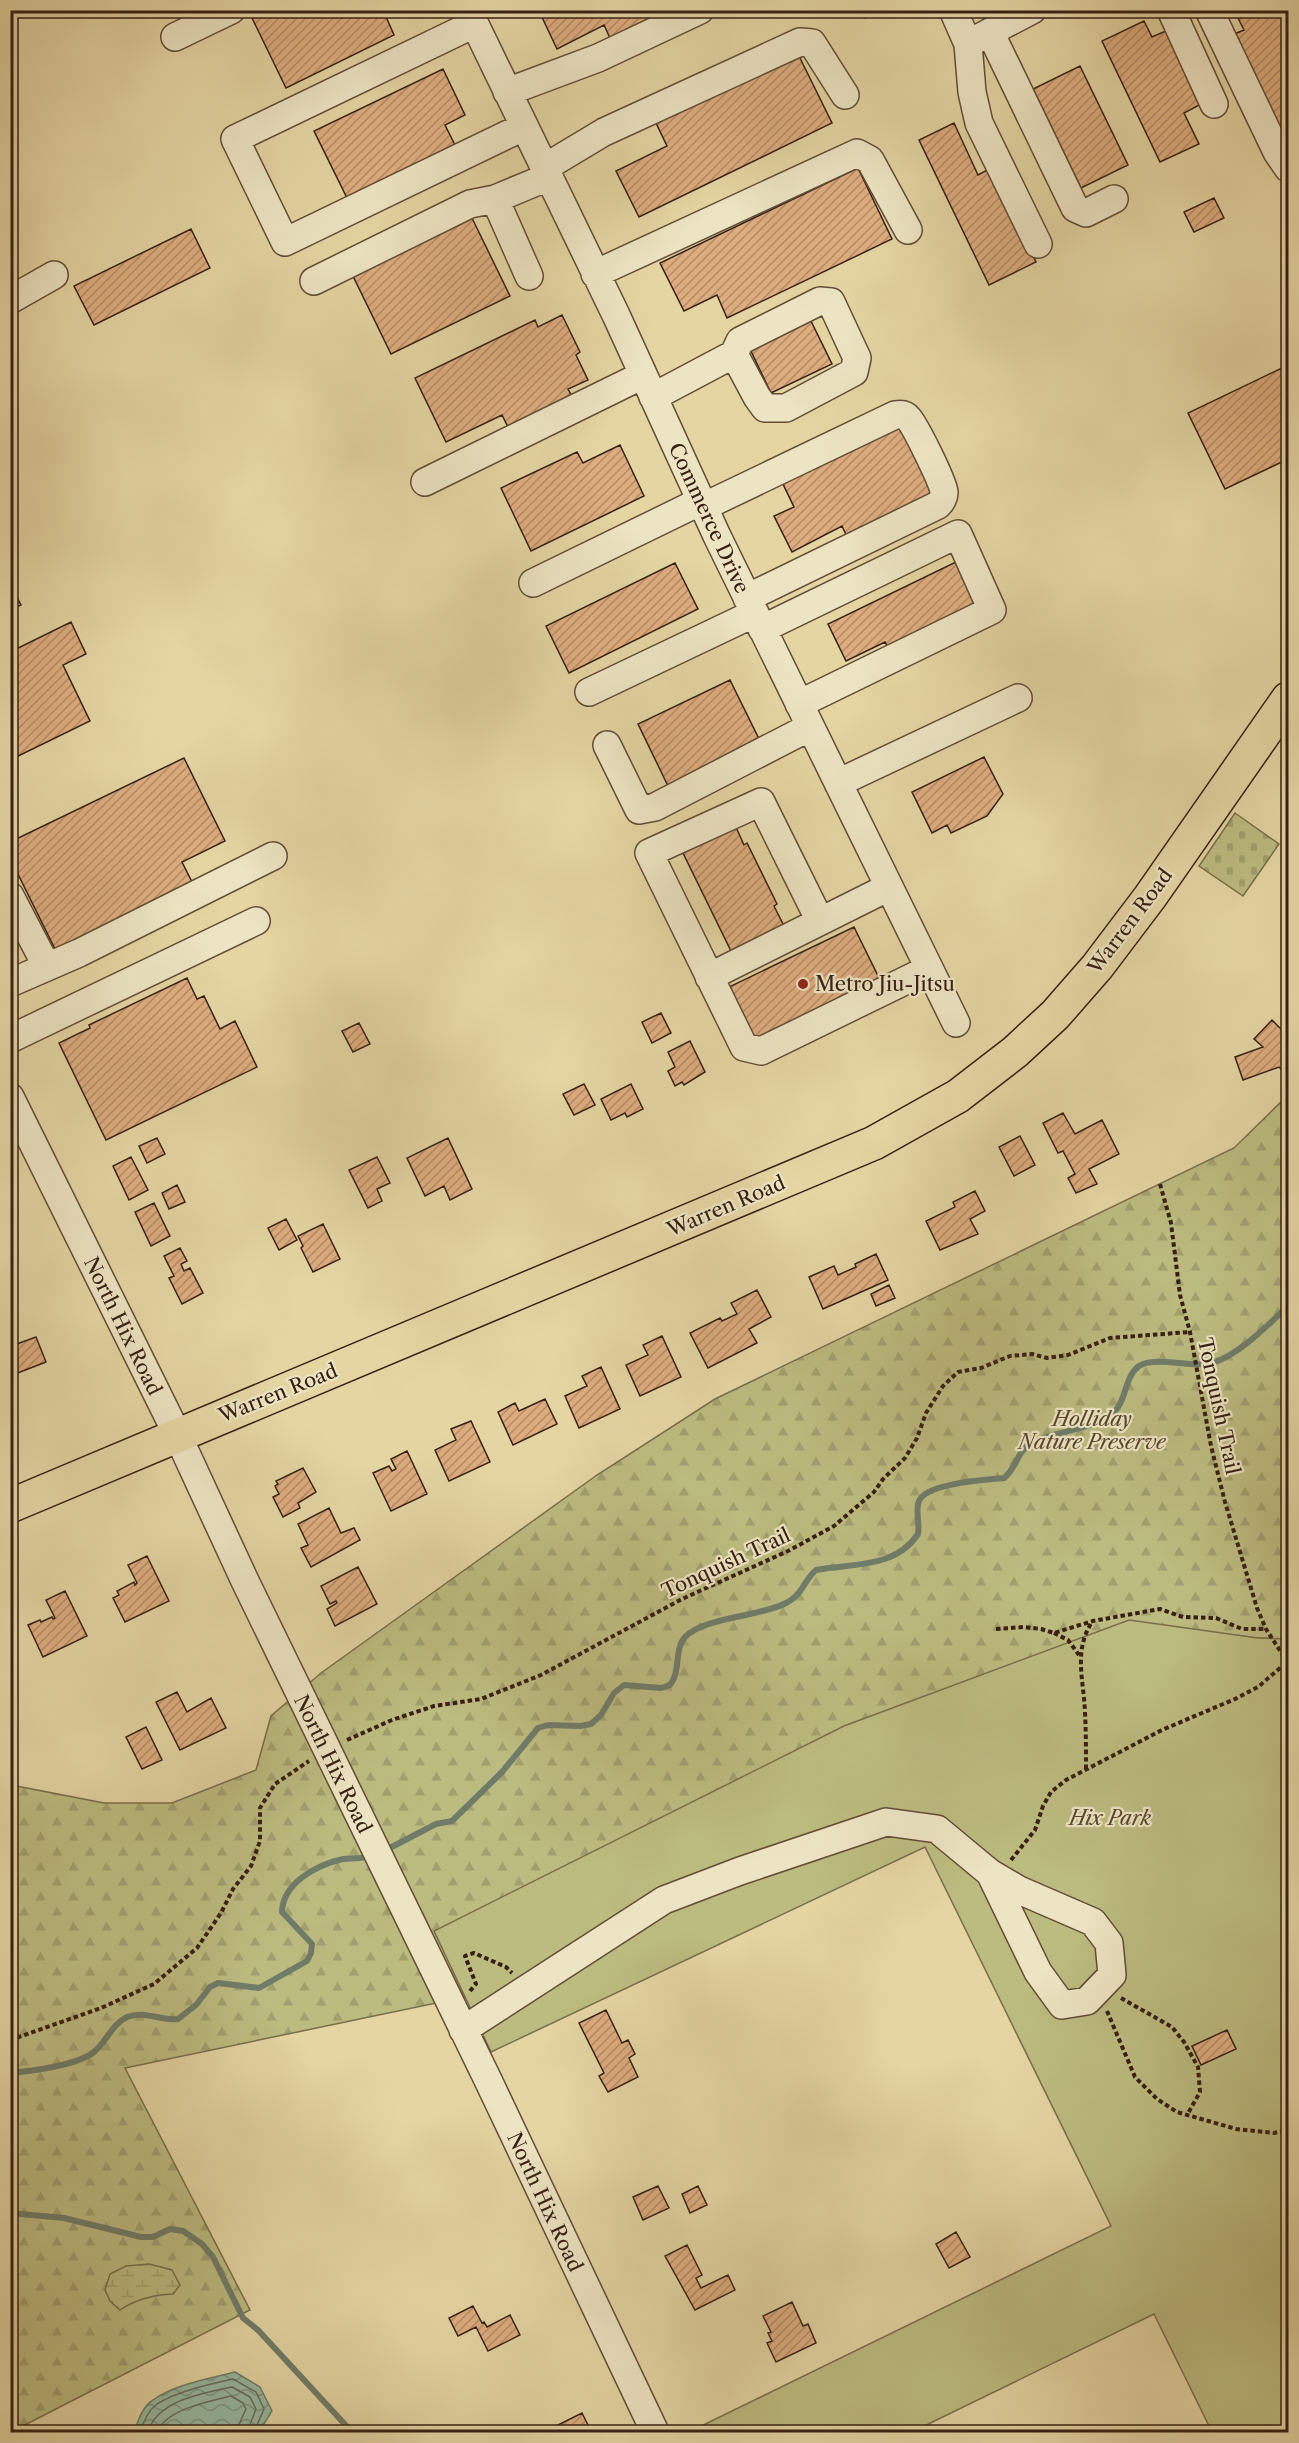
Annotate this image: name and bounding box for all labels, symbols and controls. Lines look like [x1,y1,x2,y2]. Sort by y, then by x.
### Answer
street label: Commerce Drive [664,439,754,597]
street label: Warren Road [1082,864,1177,979]
place label: Metro Jiu-Jitsu [815,972,955,996]
marker: Metro Jiu-Jitsu [796,977,810,991]
street label: Warren Road [663,1170,789,1242]
street label: North Hix Road [79,1253,167,1399]
street label: Tonquish Trail [1193,1336,1245,1477]
street label: Warren Road [214,1358,341,1428]
park label: Holliday Nature Preserve [1016,1407,1167,1454]
street label: Tonquish Trail [658,1523,794,1603]
street label: North Hix Road [289,1691,377,1837]
park label: Hix Park [1067,1806,1152,1830]
street label: North Hix Road [502,2128,588,2276]

